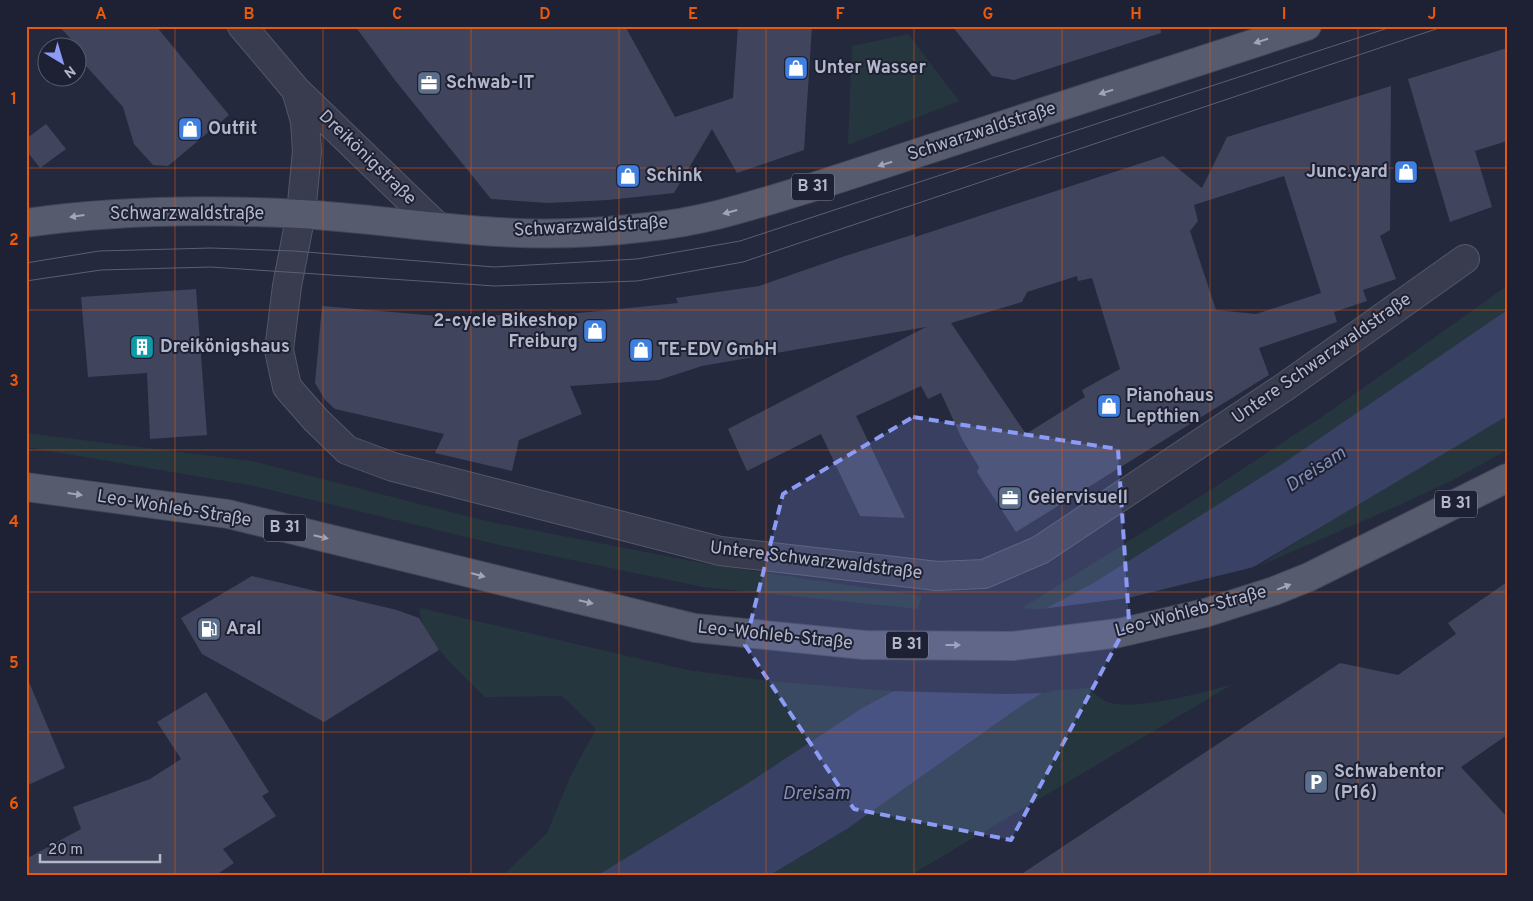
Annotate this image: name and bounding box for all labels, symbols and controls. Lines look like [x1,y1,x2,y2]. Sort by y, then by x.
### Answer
text: A [95,5,107,25]
text: B [243,5,255,25]
text: C [392,5,402,25]
text: D [539,5,551,25]
text: E [688,5,698,25]
text: F [835,5,845,25]
text: G [983,5,993,25]
text: H [1130,5,1142,25]
text: I [1282,5,1286,25]
text: J [1428,5,1436,25]
north arrow [38,38,88,88]
one-way arrow [1253,38,1268,46]
shop icon: Unter Wasser [783,55,809,81]
place label: Unter Wasser [814,57,926,80]
text: N [60,61,78,81]
office icon: Schwab-IT [416,70,442,96]
place label: Schwab-IT [446,72,534,95]
one-way arrow [1098,88,1113,96]
text: 1 [11,90,17,110]
street label: Schwarzwaldstraße [905,97,1059,167]
street label: Dreikönigstraße [313,106,421,210]
shop icon: Outfit [177,116,203,142]
place label: Outfit [208,118,257,141]
shop icon: Junc.yard [1393,159,1419,185]
one-way arrow [877,160,892,168]
place label: Junc.yard [1306,161,1388,184]
shop icon: Schink [615,163,641,189]
place label: Schink [646,165,703,188]
road number: B 31 [792,173,834,200]
street label: Schwarzwaldstraße [110,203,264,226]
one-way arrow [722,208,737,216]
street label: Schwarzwaldstraße [513,211,669,243]
one-way arrow [69,212,85,220]
text: 2 [9,231,19,251]
street label: Untere Schwarzwaldstraße [1228,288,1416,430]
place label: 2-cycle Bikeshop Freiburg [433,310,578,354]
shop icon: 2-cycle Bikeshop Freiburg [582,318,608,344]
building icon: Dreikönigshaus [129,334,155,360]
place label: Dreikönigshaus [160,336,290,359]
shop icon: TE-EDV GmbH [628,337,654,363]
place label: TE-EDV GmbH [658,339,777,362]
text: 3 [9,372,19,392]
place label: Pianohaus Lepthien [1126,385,1214,429]
shop icon: Pianohaus Lepthien [1096,393,1122,419]
water label: Dreisam [1281,441,1351,498]
street label: Leo-Wohleb-Straße [95,485,253,533]
office icon: Geiervisuell [997,485,1023,511]
place label: Geiervisuell [1028,487,1128,510]
one-way arrow [67,490,83,498]
road number: B 31 [1435,490,1477,518]
text: 4 [9,513,19,533]
road number: B 31 [264,514,306,542]
one-way arrow [313,533,328,541]
street label: Untere Schwarzwaldstraße [708,537,924,585]
one-way arrow [471,571,486,579]
street label: Leo-Wohleb-Straße [1113,581,1269,643]
one-way arrow [1277,583,1292,591]
one-way arrow [579,598,594,606]
fuel station icon: Aral [196,616,222,642]
street label: Leo-Wohleb-Straße [696,616,854,656]
place label: Aral [226,618,261,641]
road number: B 31 [886,632,928,658]
one-way arrow [945,641,961,649]
text: 5 [9,654,19,674]
place label: Schwabentor (P16) [1334,761,1444,805]
parking icon: Schwabentor (P16) [1303,769,1329,795]
water label: Dreisam [782,782,850,806]
text: 6 [9,795,19,815]
scale bar [40,831,160,863]
text: 20 m [48,841,83,860]

